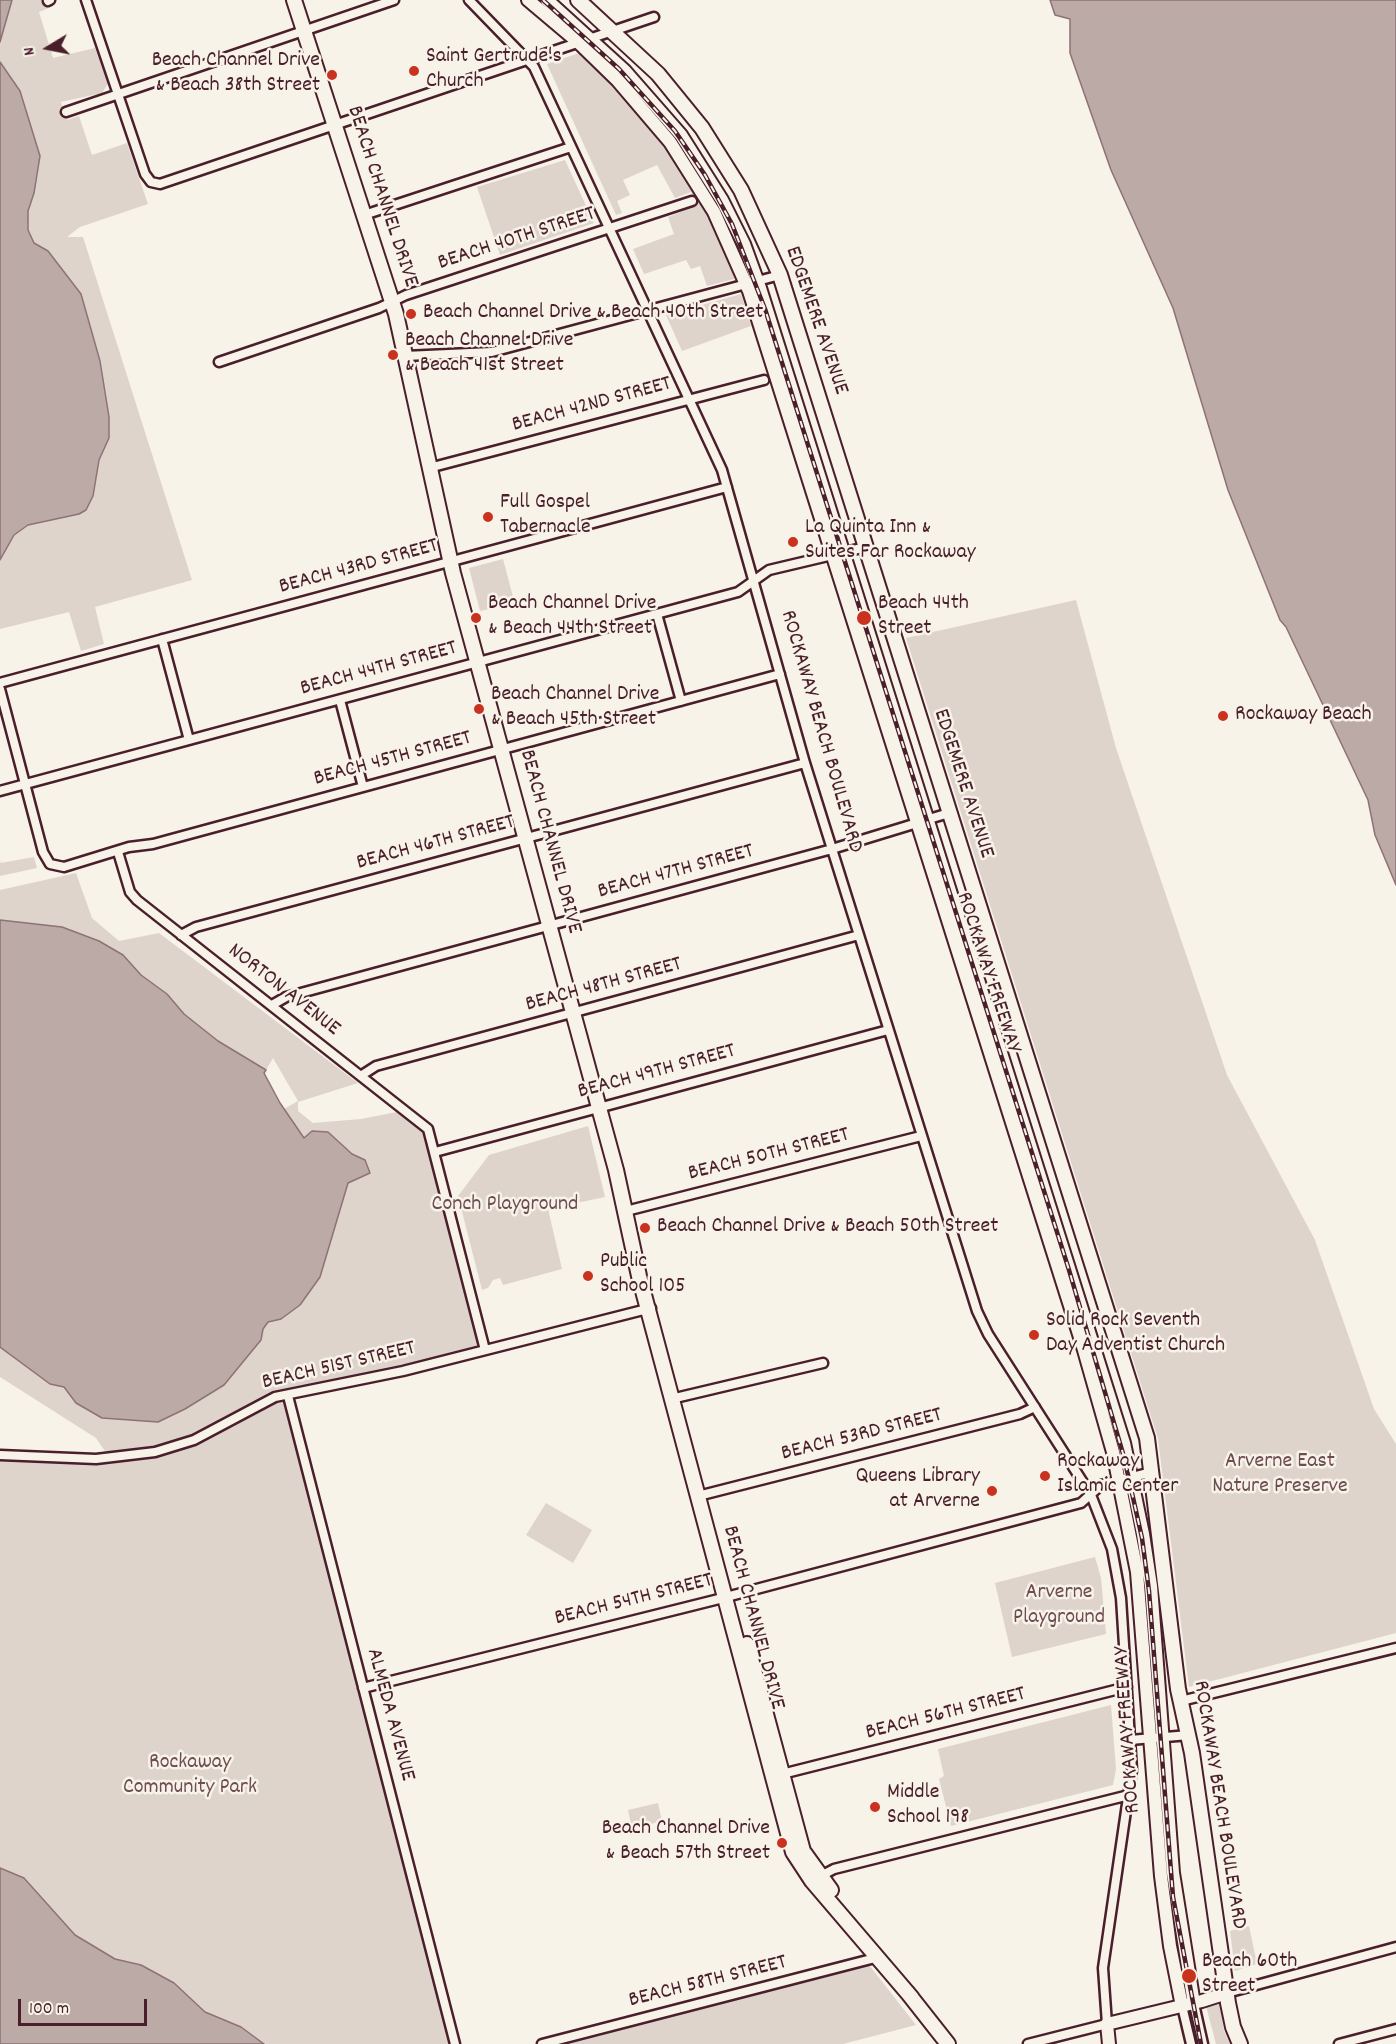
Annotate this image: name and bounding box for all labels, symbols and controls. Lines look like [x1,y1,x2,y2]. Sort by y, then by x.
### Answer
north arrow [18,18,78,78]
text: N [18,45,42,57]
place label: Saint Gertrude's Church [426,45,562,96]
place label: Beach Channel Drive & Beach 38th Street [152,49,320,100]
marker: Saint Gertrude's Church [407,64,421,78]
marker: Beach Channel Drive & Beach 38th Street [325,68,339,82]
street label: BEACH CHANNEL DRIVE [339,103,423,291]
street label: BEACH 40TH STREET [435,202,599,278]
street label: EDGEMERE AVENUE [777,243,853,399]
place label: Beach Channel Drive & Beach 40th Street [423,301,763,327]
marker: Beach Channel Drive & Beach 40th Street [404,307,418,321]
place label: Beach Channel Drive & Beach 41st Street [405,329,573,380]
marker: Beach Channel Drive & Beach 41st Street [386,348,400,362]
street label: BEACH 42ND STREET [510,372,674,440]
place label: Full Gospel Tabernacle [500,491,591,542]
marker: Full Gospel Tabernacle [481,510,495,524]
place label: La Quinta Inn & Suites Far Rockaway [805,516,976,568]
street label: BEACH 43RD STREET [277,534,441,602]
marker: La Quinta Inn & Suites Far Rockaway [786,535,800,549]
place label: Beach Channel Drive & Beach 44th Street [488,592,656,644]
place label: Beach 44th Street [878,592,969,644]
street label: ROCKAWAY BEACH BOULEVARD [773,608,867,856]
marker: Beach 44th Street [855,609,873,627]
marker: Beach Channel Drive & Beach 44th Street [469,611,483,625]
street label: BEACH 44TH STREET [298,636,460,704]
place label: Beach Channel Drive & Beach 45th Street [491,683,659,734]
marker: Beach Channel Drive & Beach 45th Street [472,702,486,716]
place label: Rockaway Beach [1235,703,1371,729]
street label: EDGEMERE AVENUE [925,706,999,862]
marker: Rockaway Beach [1216,709,1230,723]
street label: BEACH 45TH STREET [311,726,475,794]
street label: BEACH CHANNEL DRIVE [512,747,586,937]
street label: BEACH 46TH STREET [354,810,518,878]
street label: BEACH 47TH STREET [595,840,757,906]
street label: ROCKAWAY FREEWAY [949,889,1025,1057]
street label: NORTON AVENUE [221,939,345,1043]
street label: BEACH 48TH STREET [523,952,685,1020]
street label: BEACH 49TH STREET [575,1039,739,1107]
street label: BEACH 50TH STREET [686,1123,852,1189]
park label: Conch Playground [432,1193,578,1219]
place label: Beach Channel Drive & Beach 50th Street [657,1215,998,1241]
marker: Beach Channel Drive & Beach 50th Street [638,1221,652,1235]
place label: Public School 105 [600,1250,685,1302]
marker: Public School 105 [581,1269,595,1283]
place label: Solid Rock Seventh Day Adventist Church [1046,1309,1225,1360]
marker: Solid Rock Seventh Day Adventist Church [1027,1328,1041,1342]
street label: BEACH 51ST STREET [260,1337,418,1397]
street label: BEACH 53RD STREET [779,1403,945,1469]
place label: Rockaway Islamic Center [1057,1450,1178,1502]
park label: Arverne East Nature Preserve [1212,1450,1348,1502]
place label: Queens Library at Arverne [856,1465,980,1516]
marker: Rockaway Islamic Center [1038,1469,1052,1483]
marker: Queens Library at Arverne [985,1484,999,1498]
street label: BEACH CHANNEL DRIVE [715,1523,789,1713]
street label: BEACH 54TH STREET [552,1569,716,1633]
park label: Arverne Playground [1013,1581,1105,1633]
street label: ALMEDA AVENUE [359,1646,419,1784]
street label: ROCKAWAY FREEWAY [1110,1646,1148,1814]
street label: ROCKAWAY BEACH BOULEVARD [1185,1679,1251,1931]
street label: BEACH 56TH STREET [863,1682,1029,1748]
park label: Rockaway Community Park [123,1751,257,1802]
place label: Middle School 198 [887,1781,969,1832]
marker: Middle School 198 [868,1800,882,1814]
place label: Beach Channel Drive & Beach 57th Street [602,1817,770,1868]
marker: Beach Channel Drive & Beach 57th Street [775,1836,789,1850]
place label: Beach 60th Street [1202,1950,1297,2002]
street label: BEACH 58TH STREET [626,1951,790,2015]
marker: Beach 60th Street [1180,1967,1198,1985]
scale bar [21,1987,150,2025]
text: 100 m [29,1997,69,2022]

